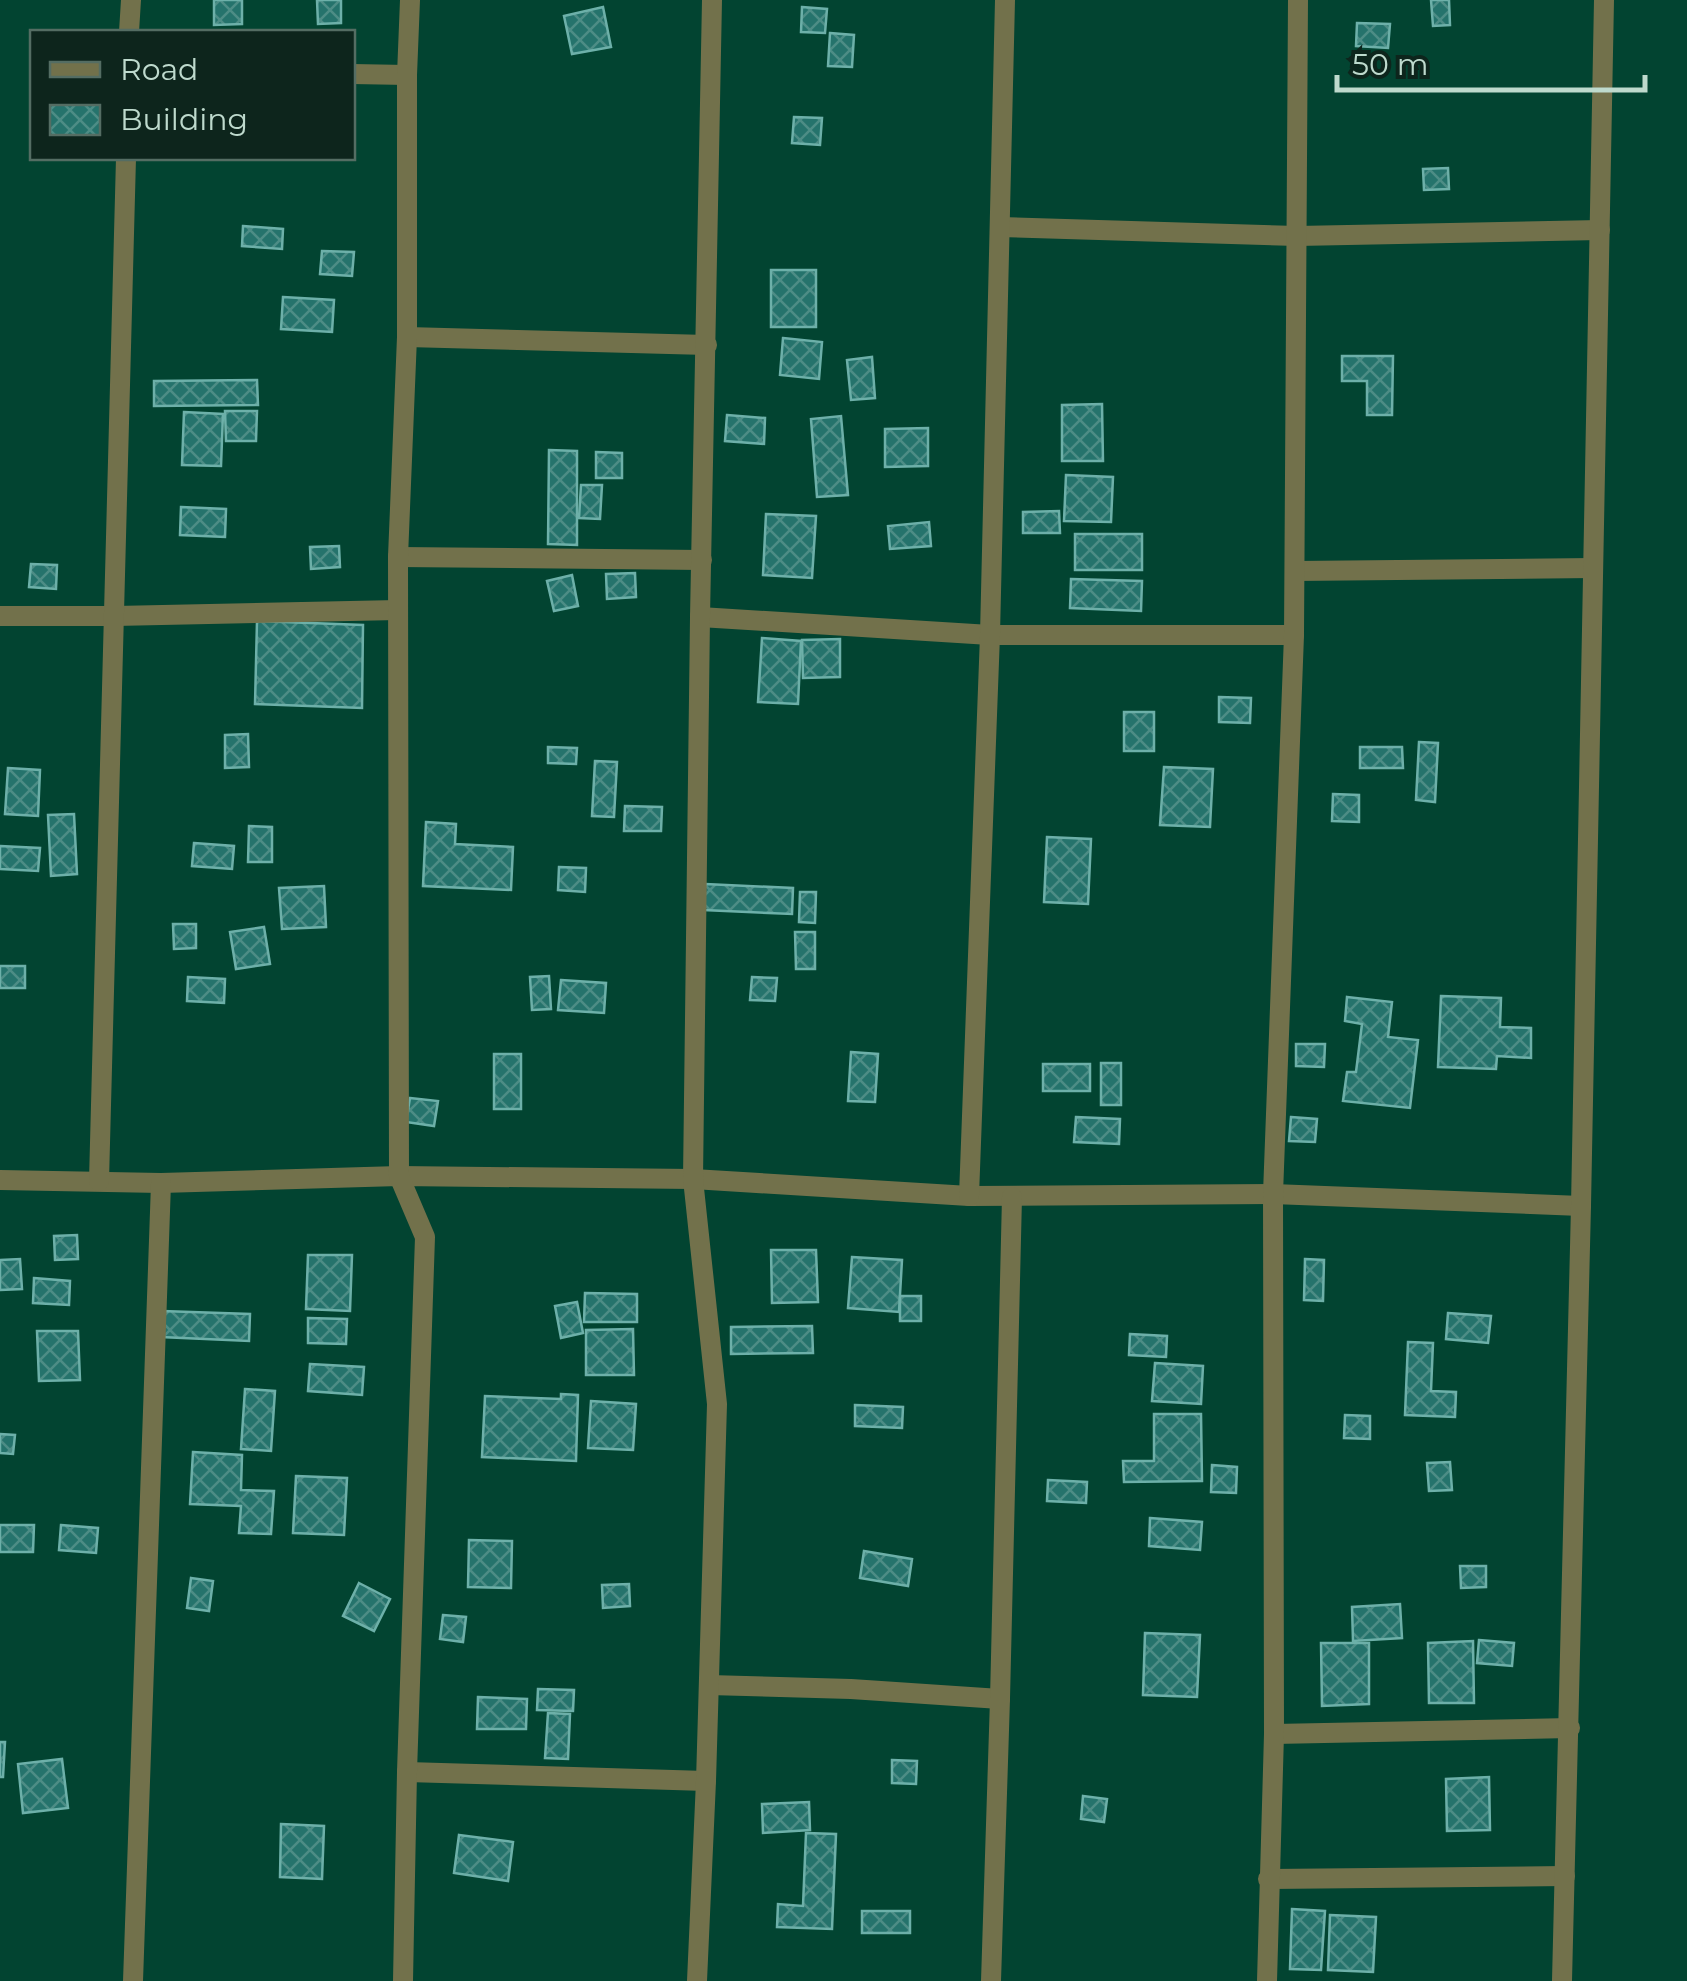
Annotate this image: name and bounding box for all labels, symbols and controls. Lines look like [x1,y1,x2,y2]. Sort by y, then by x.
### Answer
legend [30,30,355,160]
scale bar [1337,30,1644,92]
text: 50 m [1352,46,1429,83]
text: Road [120,51,198,88]
text: Building [120,101,248,138]

